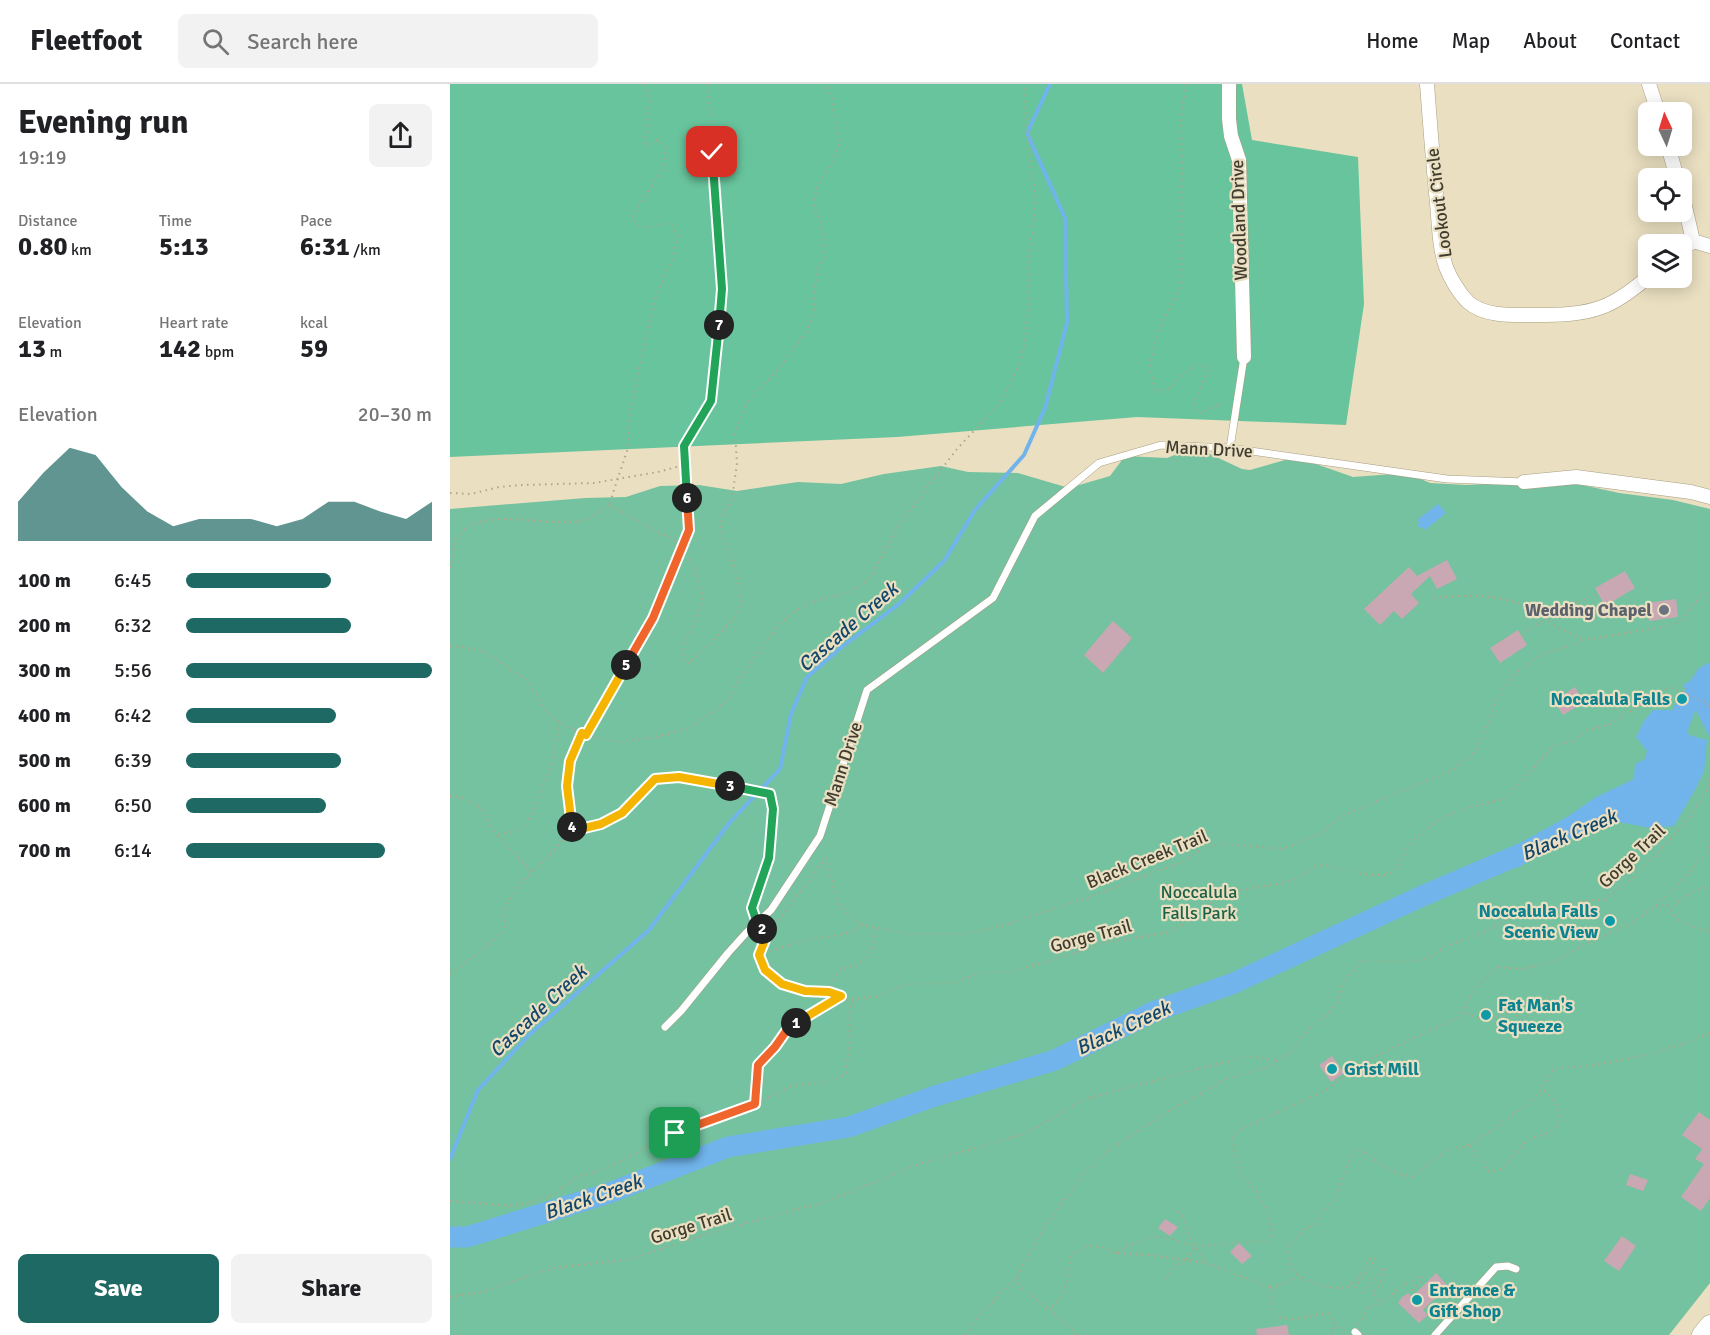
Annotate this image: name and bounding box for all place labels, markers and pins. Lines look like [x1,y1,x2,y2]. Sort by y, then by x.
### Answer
pin [686,126,737,177]
pin: 7 [704,310,734,340]
pin: 6 [672,483,702,513]
place label: Wedding Chapel [1525,599,1652,621]
marker: Wedding Chapel [1657,603,1671,617]
pin: 5 [611,650,641,680]
place label: Noccalula Falls [1551,688,1670,710]
marker: Noccalula Falls [1675,692,1689,706]
pin: 3 [715,771,745,801]
pin: 4 [557,812,587,842]
place label: Noccalula Falls Scenic View [1479,900,1598,943]
pin: 2 [747,914,777,944]
marker: Noccalula Falls Scenic View [1603,914,1617,928]
place label: Fat Man's Squeeze [1498,994,1573,1037]
pin: 1 [781,1008,811,1038]
marker: Fat Man's Squeeze [1479,1008,1493,1022]
place label: Grist Mill [1344,1058,1419,1080]
marker: Grist Mill [1325,1062,1339,1076]
pin [649,1107,700,1158]
place label: Entrance & Gift Shop [1429,1279,1515,1322]
marker: Entrance & Gift Shop [1410,1293,1424,1307]

